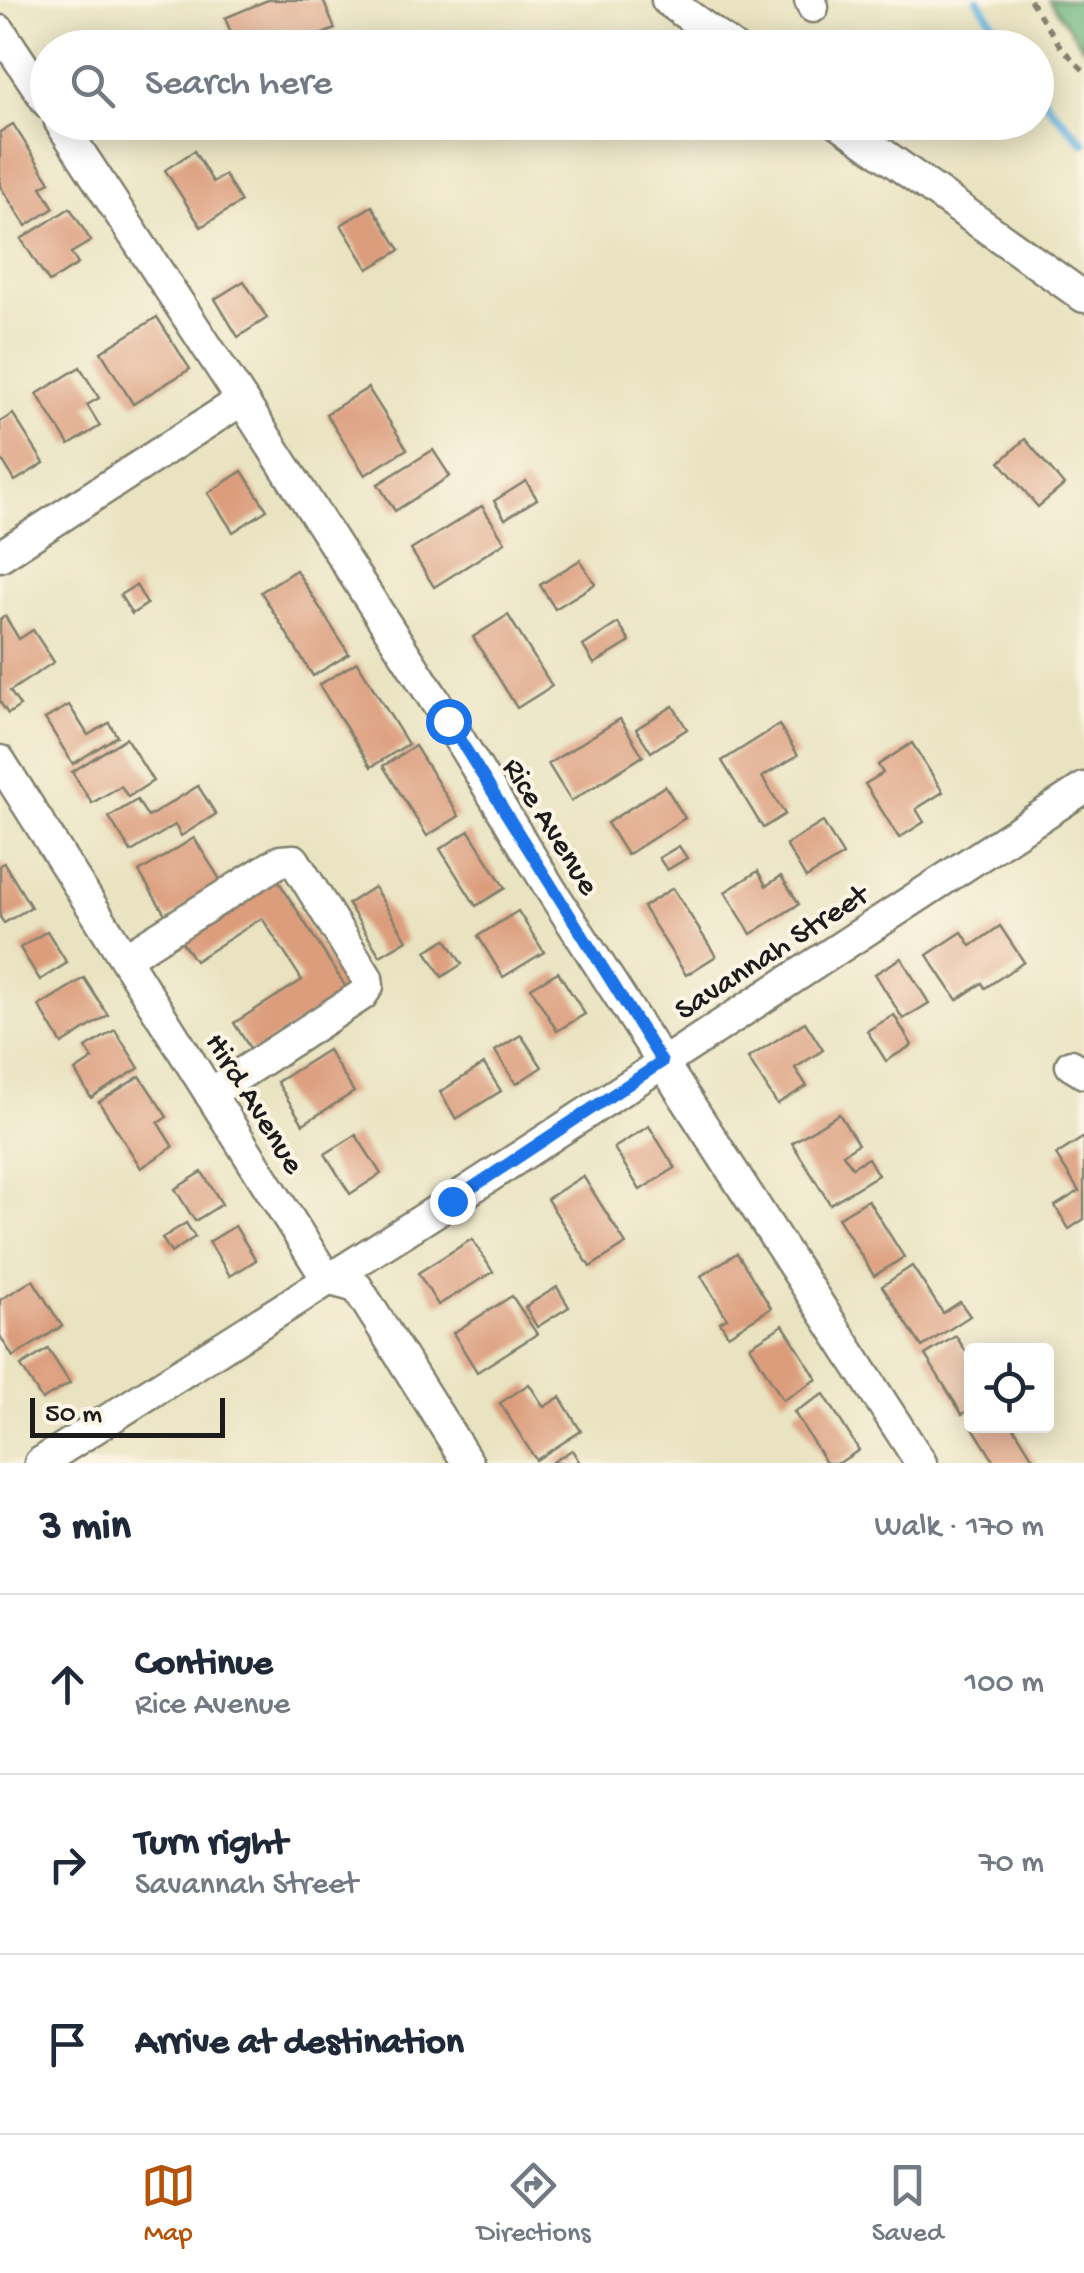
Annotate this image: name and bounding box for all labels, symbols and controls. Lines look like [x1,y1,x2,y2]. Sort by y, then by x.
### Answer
search box [30,30,1054,140]
icon: search [65,58,120,113]
text: Search here [145,63,332,107]
route start [426,699,472,745]
street label: Rice Avenue [492,752,606,904]
street label: Savannah Street [669,876,879,1031]
street label: Hird Avenue [194,1027,311,1183]
route end [430,1179,476,1225]
map controls [964,1343,1054,1433]
button: locate [964,1343,1054,1433]
scale bar [30,1393,225,1438]
text: 50 m [45,1399,102,1432]
text: 3 min [40,1504,131,1553]
text: Walk · 170 m [874,1509,1044,1547]
text: Continue [135,1643,273,1687]
icon: ahead [40,1657,95,1712]
text: 100 m [964,1665,1044,1703]
text: Rice Avenue [135,1687,290,1725]
text: Turn right [135,1823,287,1867]
icon: right [40,1837,95,1892]
text: 70 m [979,1845,1044,1883]
text: Savannah Street [135,1867,358,1905]
icon: arrive [40,2017,95,2072]
text: Arrive at destination [135,2022,464,2066]
tab: Map [141,2158,196,2251]
tab: Directions [477,2158,591,2251]
tab: Saved [872,2158,943,2251]

